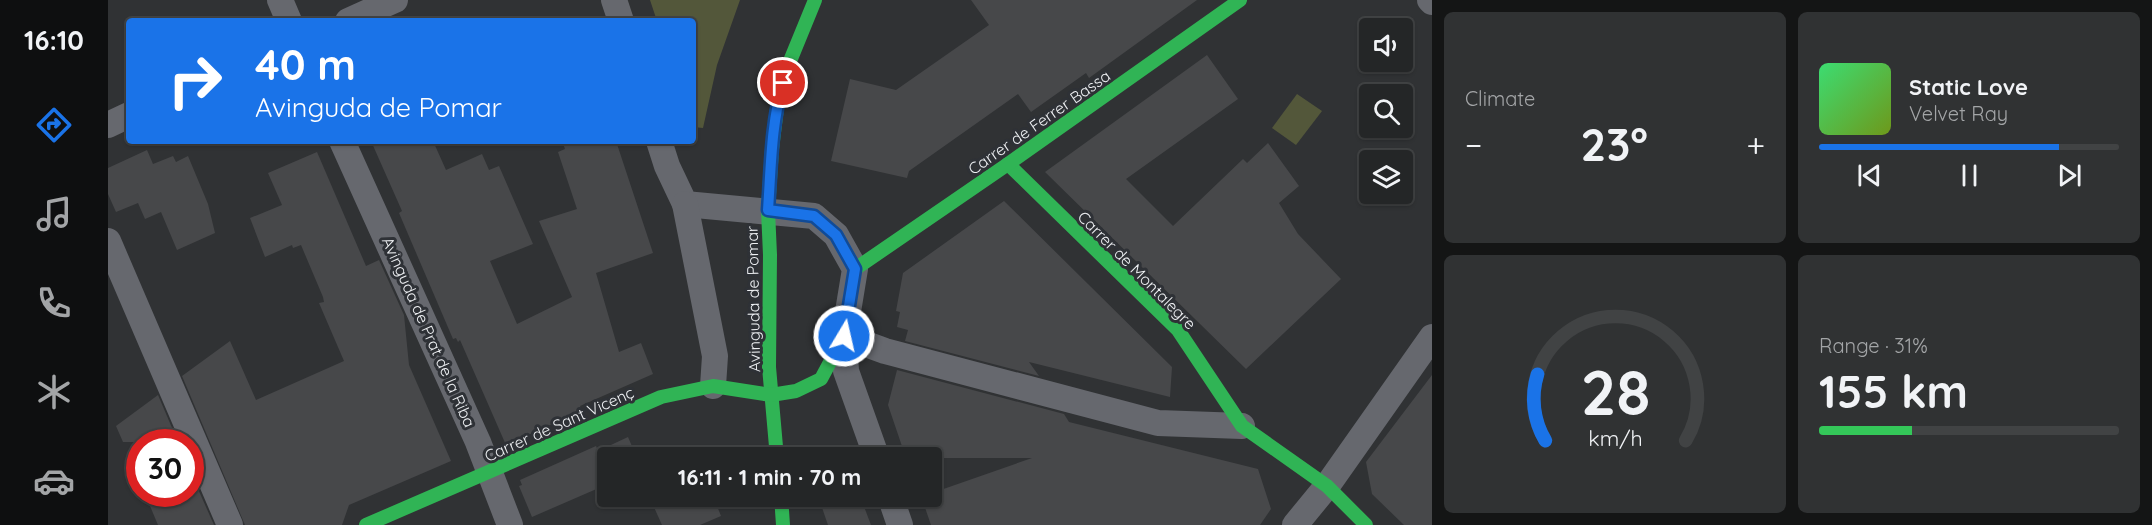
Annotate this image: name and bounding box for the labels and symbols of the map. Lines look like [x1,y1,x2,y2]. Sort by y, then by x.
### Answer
pin [757,57,808,108]
street label: Carrer de Ferrer Bassa [964,65,1114,179]
street label: Carrer de Montalegre [1074,207,1200,333]
street label: Avinguda de Pomar [742,226,764,372]
street label: Avinguda de Prat de la Riba [378,234,480,430]
position arrow [812,304,876,368]
street label: Carrer de Sant Vicenç [481,382,637,466]
speed limit sign: 30 [126,429,204,507]

